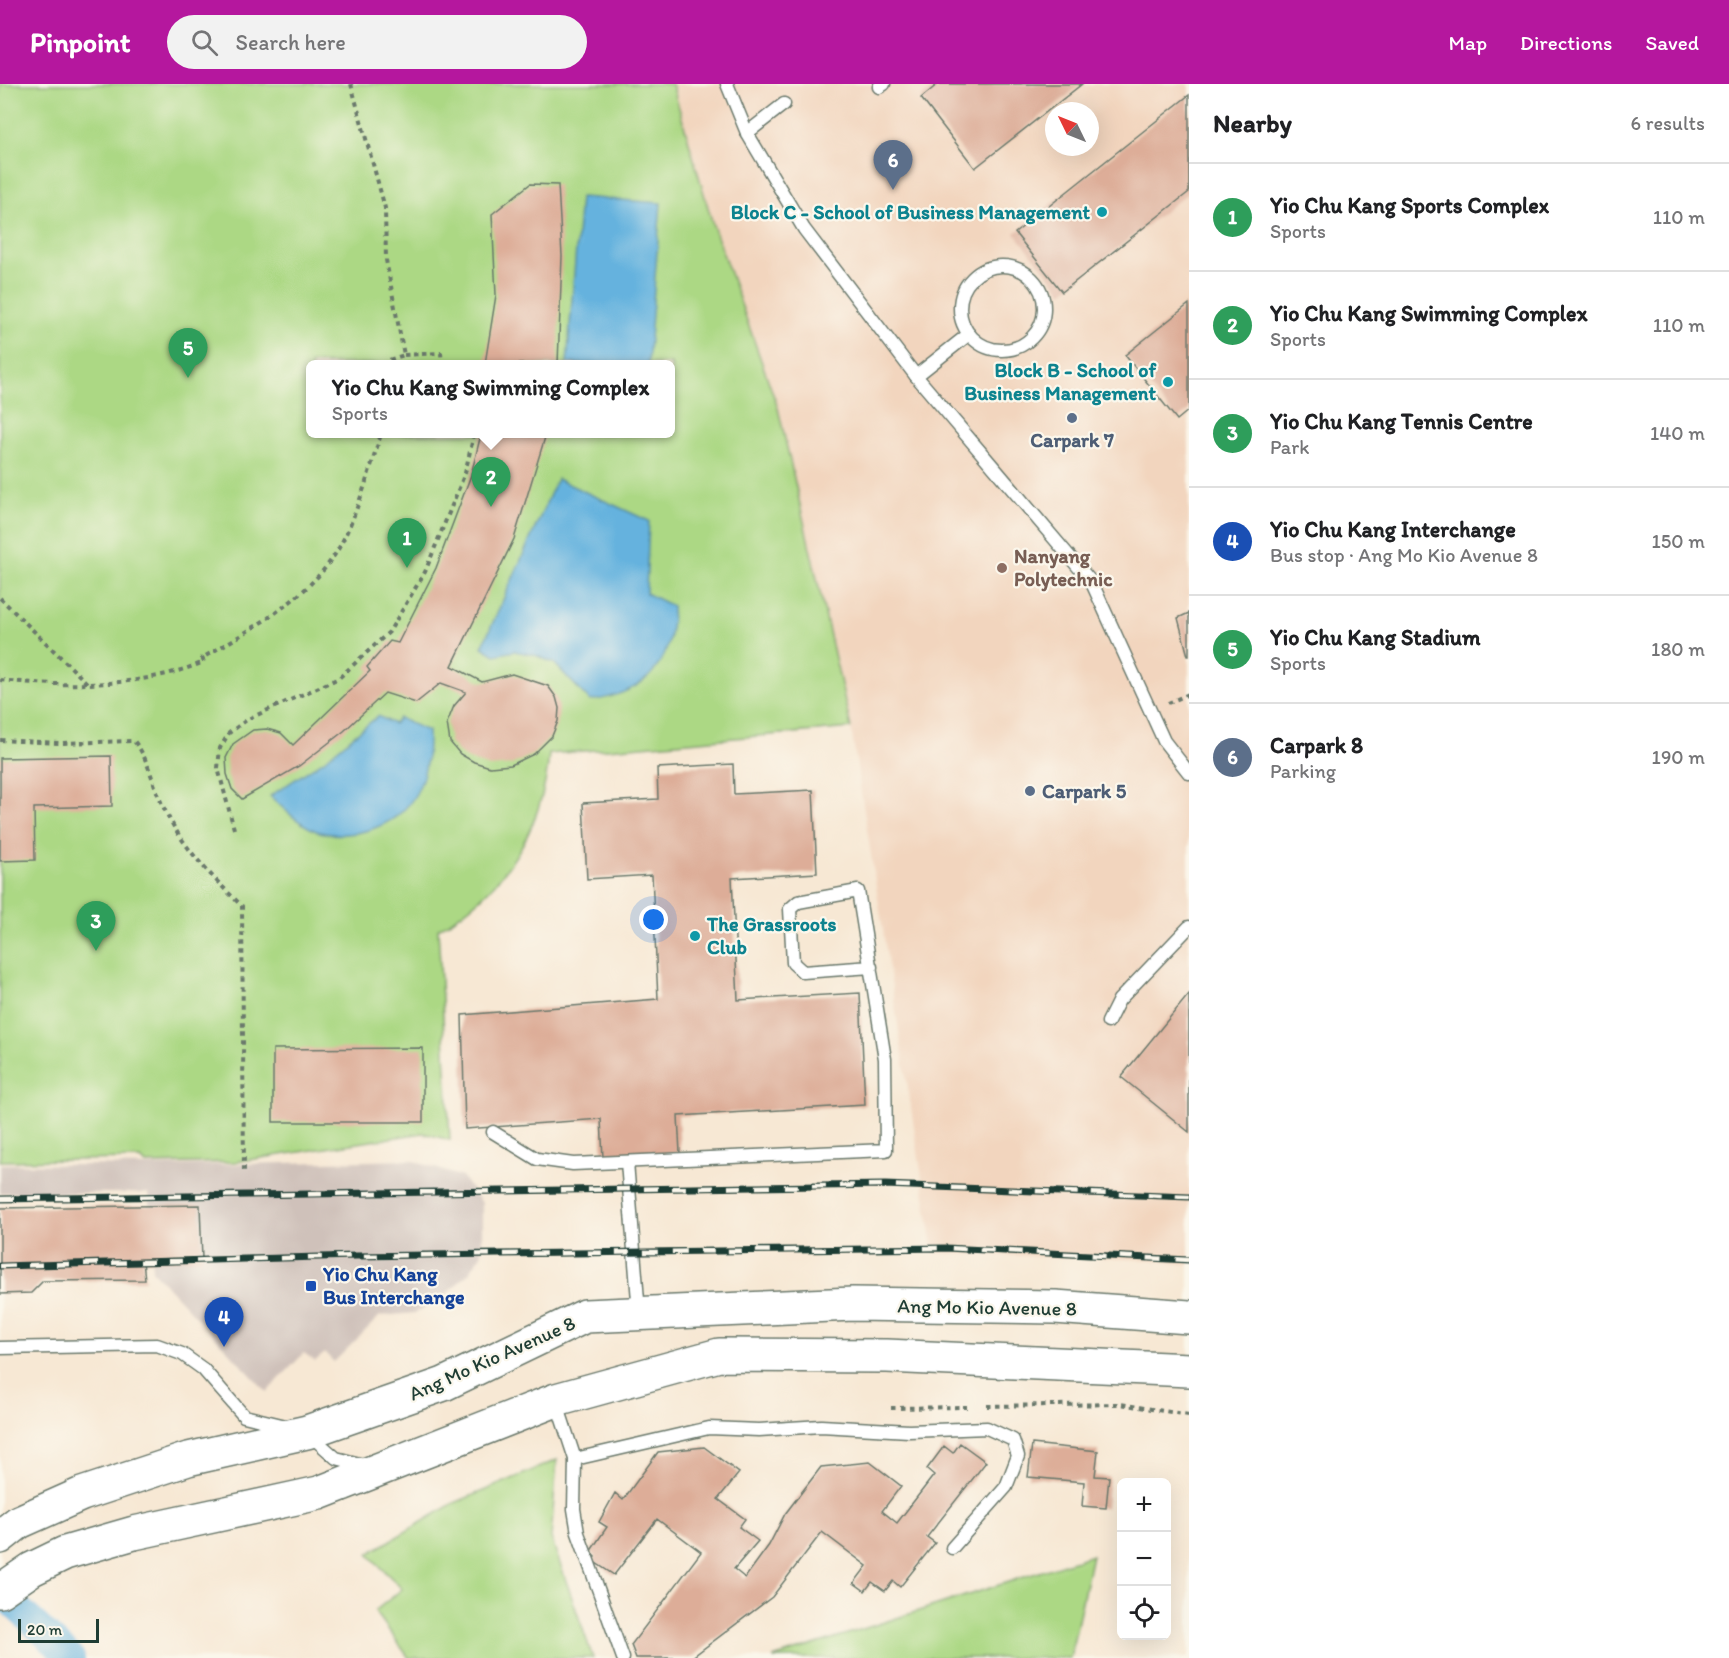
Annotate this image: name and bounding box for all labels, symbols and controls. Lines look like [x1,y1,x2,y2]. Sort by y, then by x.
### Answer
search box [167,15,587,69]
text: Pinpoint [30,25,131,59]
icon: search [188,26,221,59]
text: Search here [236,29,346,56]
text: Map [1449,30,1487,55]
text: Directions [1520,30,1612,55]
text: Saved [1645,30,1699,55]
north arrow [1045,102,1099,156]
text: Nearby [1213,107,1292,139]
text: 6 results [1631,111,1705,135]
pin: 6 [874,141,912,190]
text: Yio Chu Kang Sports Complex [1270,192,1549,219]
place label: Block C - School of Business Management [731,200,1090,225]
marker: Block C - School of Business Management [1095,205,1109,219]
text: 1 [1228,205,1237,229]
text: 110 m [1653,205,1705,229]
text: Sports [1270,219,1326,243]
text: Yio Chu Kang Swimming Complex [1270,300,1587,327]
text: 2 [1227,313,1238,337]
text: 110 m [1653,313,1705,337]
text: Sports [1270,327,1326,351]
pin: 5 [168,328,207,378]
place label: Block B - School of Business Management [964,358,1156,406]
popup [306,360,675,438]
text: Yio Chu Kang Swimming Complex [332,374,649,401]
marker: Block B - School of Business Management [1161,375,1175,389]
text: Sports [332,401,388,425]
text: Yio Chu Kang Tennis Centre [1270,408,1533,435]
marker: Carpark 7 [1065,411,1079,425]
text: 3 [1227,421,1238,445]
text: 140 m [1650,421,1705,445]
place label: Carpark 7 [1030,428,1114,453]
text: Park [1270,435,1309,459]
pin: 2 [472,458,510,507]
text: Yio Chu Kang Interchange [1270,516,1516,543]
pin: 1 [388,518,426,568]
text: 4 [1226,529,1239,553]
text: 150 m [1652,529,1705,553]
text: Bus stop · Ang Mo Kio Avenue 8 [1270,543,1538,567]
place label: Nanyang Polytechnic [1014,544,1113,592]
marker: Nanyang Polytechnic [995,561,1009,575]
text: Yio Chu Kang Stadium [1270,624,1480,651]
text: 5 [1227,637,1238,661]
text: 180 m [1651,637,1705,661]
text: Sports [1270,651,1326,675]
text: Carpark 8 [1270,732,1363,759]
text: 6 [1227,745,1238,769]
text: 190 m [1652,745,1705,769]
text: Parking [1270,759,1336,783]
place label: Carpark 5 [1042,779,1127,804]
marker: Carpark 5 [1023,784,1037,798]
pin: 3 [76,902,116,951]
your location [639,905,668,934]
place label: The Grassroots Club [706,912,837,959]
marker: The Grassroots Club [688,929,702,943]
place label: Yio Chu Kang Bus Interchange [322,1262,465,1310]
marker: Yio Chu Kang Bus Interchange [304,1279,318,1293]
street label: Ang Mo Kio Avenue 8 [897,1293,1077,1321]
pin: 4 [204,1298,244,1347]
street label: Ang Mo Kio Avenue 8 [405,1311,579,1405]
map controls [1117,1478,1171,1640]
button: + [1117,1478,1171,1532]
button: − [1117,1532,1171,1586]
button: locate [1117,1586,1171,1640]
scale bar [18,1616,99,1644]
text: 20 m [27,1620,62,1639]

